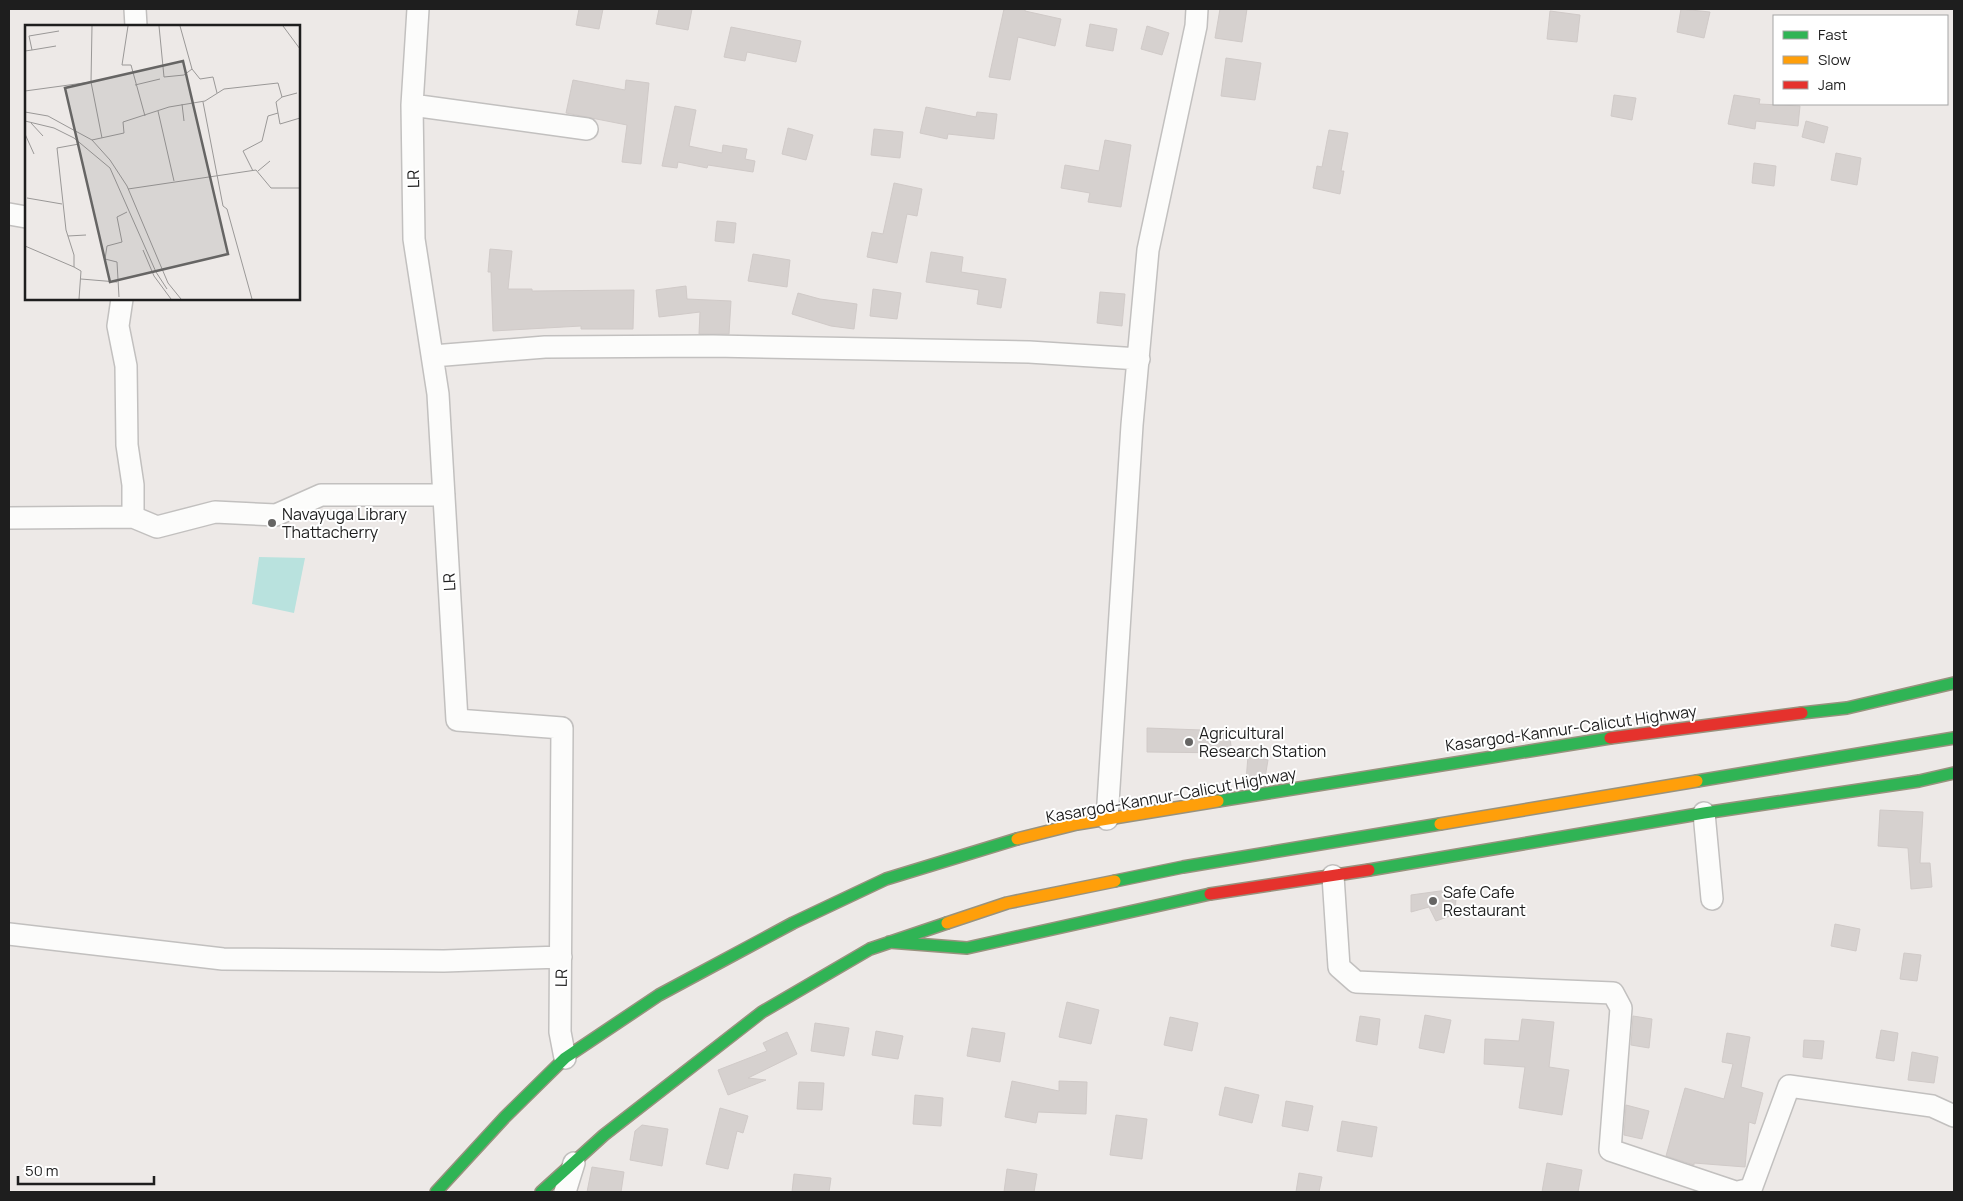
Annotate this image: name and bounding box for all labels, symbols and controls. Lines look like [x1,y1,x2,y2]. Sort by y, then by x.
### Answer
legend [1773,15,1948,105]
text: Fast [1818,24,1847,45]
inset map [25,25,300,300]
text: Slow [1818,49,1851,70]
text: Jam [1818,74,1846,95]
street label: LR [402,170,424,188]
place label: Navayuga Library Thattacherry [282,503,407,543]
marker: Navayuga Library Thattacherry [266,517,278,529]
street label: LR [438,572,460,592]
street label: Kasargod-Kannur-Calicut Highway [1444,699,1699,757]
place label: Agricultural Research Station [1199,722,1326,762]
marker: Agricultural Research Station [1183,736,1195,748]
street label: Kasargod-Kannur-Calicut Highway [1044,762,1298,828]
place label: Safe Cafe Restaurant [1443,881,1526,921]
marker: Safe Cafe Restaurant [1427,895,1439,907]
street label: LR [550,969,572,987]
scale bar [18,1154,154,1186]
text: 50 m [25,1160,59,1181]

